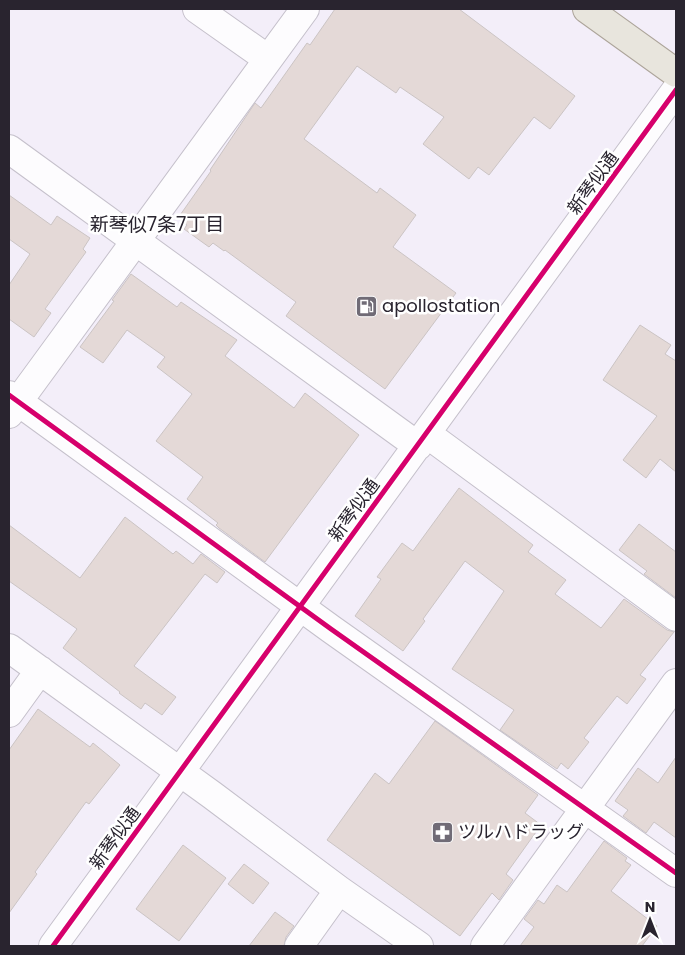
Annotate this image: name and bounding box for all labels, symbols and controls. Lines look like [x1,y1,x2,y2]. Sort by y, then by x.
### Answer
street label: 新琴似通 [561,146,624,219]
district label: 新琴似7条7丁目 [90,211,224,238]
place label: apollostation [382,293,500,318]
fuel station icon: apollostation [354,294,378,318]
street label: 新琴似通 [322,473,385,546]
street label: 新琴似通 [83,801,146,874]
place label: ツルハドラッグ [458,819,584,844]
pharmacy icon: ツルハドラッグ [430,820,454,844]
north arrow [625,895,675,945]
text: N [645,897,655,917]

